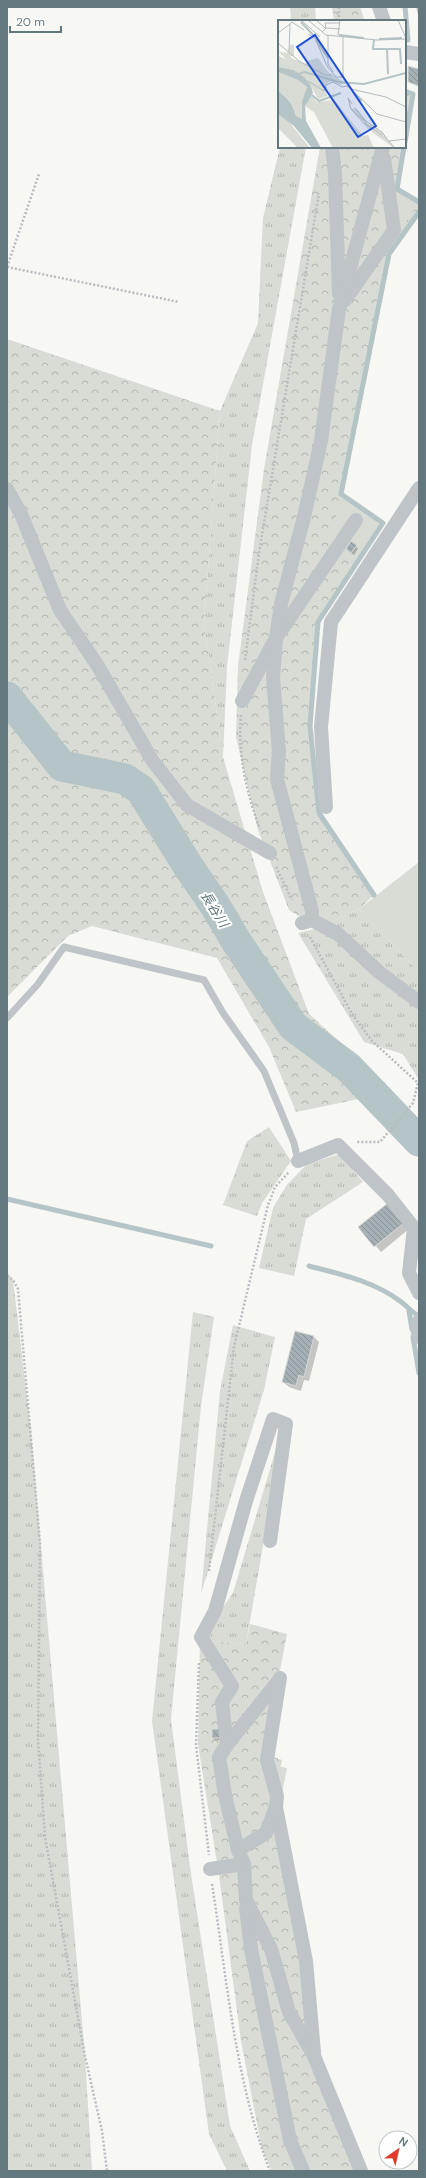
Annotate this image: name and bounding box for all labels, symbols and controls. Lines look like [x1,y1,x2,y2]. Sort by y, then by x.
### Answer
scale bar [10,8,61,34]
text: 20 m [16,14,45,30]
inset map [278,20,406,148]
water label: 長谷川 [197,888,233,932]
north arrow [378,2130,418,2170]
text: N [396,2134,411,2150]

